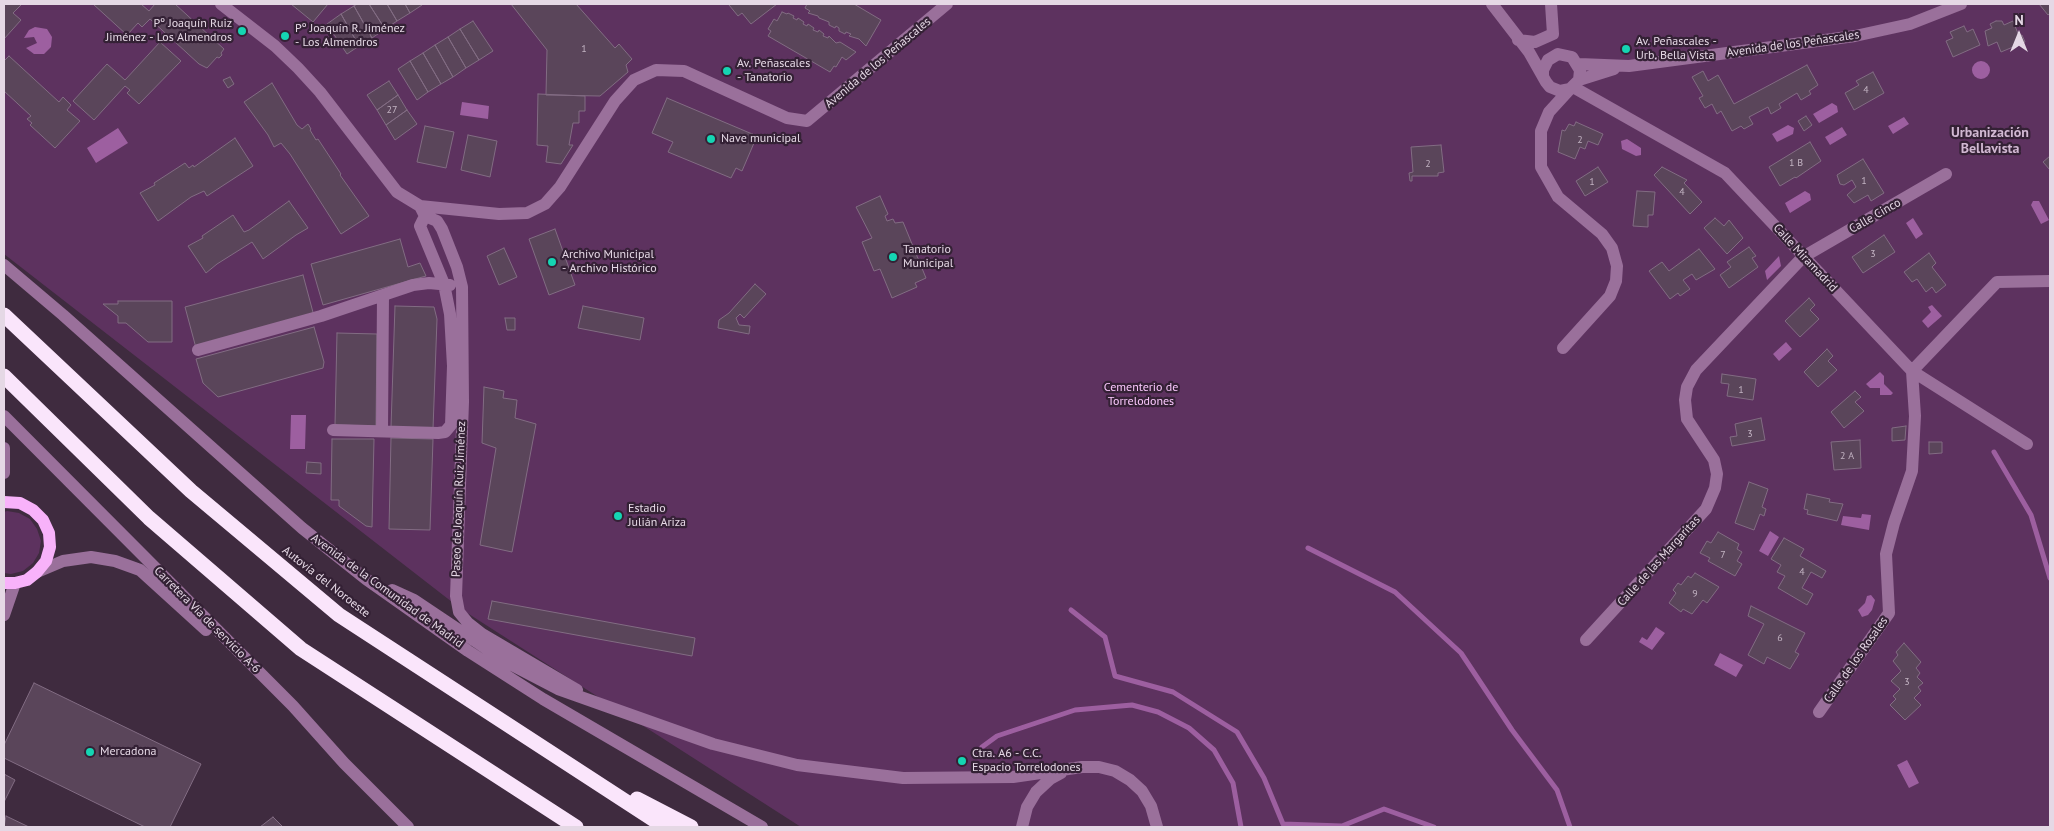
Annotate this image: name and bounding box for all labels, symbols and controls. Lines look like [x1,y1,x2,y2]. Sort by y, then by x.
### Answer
north arrow [1994,10,2044,60]
text: N [2014,11,2024,29]
street label: Avenida de los Peñascales [822,15,934,111]
place label: Pº Joaquín Ruiz Jiménez - Los Almendros [106,17,232,45]
place label: Pº Joaquín R. Jiménez - Los Almendros [295,22,405,50]
marker: Pº Joaquín Ruiz Jiménez - Los Almendros [236,25,248,37]
street label: Avenida de los Peñascales [1726,28,1860,60]
marker: Pº Joaquín R. Jiménez - Los Almendros [279,30,291,42]
place label: Av. Peñascales - Urb. Bella Vista [1636,35,1717,63]
house number: 1 [581,43,587,55]
marker: Av. Peñascales - Urb. Bella Vista [1620,43,1632,55]
place label: Av. Peñascales - Tanatorio [737,57,810,85]
marker: Av. Peñascales - Tanatorio [721,65,733,77]
house number: 4 [1863,84,1869,96]
house number: 27 [387,104,397,116]
district label: Urbanización Bellavista [1951,125,2029,158]
place label: Nave municipal [721,132,801,146]
marker: Nave municipal [705,133,717,145]
house number: 2 [1577,134,1583,146]
house number: 1 B [1789,157,1803,169]
house number: 2 [1425,158,1431,170]
house number: 1 [1861,175,1867,187]
house number: 1 [1589,176,1595,188]
house number: 4 [1679,186,1685,198]
street label: Calle Cinco [1847,195,1903,237]
street label: Calle Miramadrid [1770,221,1840,295]
place label: Tanatorio Municipal [903,243,953,271]
place label: Archivo Municipal - Archivo Histórico [562,248,657,276]
house number: 3 [1870,248,1876,260]
marker: Tanatorio Municipal [887,251,899,263]
marker: Archivo Municipal - Archivo Histórico [546,256,558,268]
park label: Cementerio de Torrelodones [1104,381,1178,409]
house number: 1 [1738,384,1744,396]
street label: Paseo de Joaquín Ruiz Jiménez [449,421,469,577]
house number: 3 [1747,428,1753,440]
house number: 2 A [1840,450,1854,462]
place label: Estadio Julián Ariza [628,502,686,530]
marker: Estadio Julián Ariza [612,510,624,522]
street label: Calle de las Margaritas [1615,513,1703,609]
street label: Avenida de la Comunidad de Madrid [308,531,466,651]
street label: Autovía del Noroeste [279,543,373,621]
house number: 7 [1720,549,1726,561]
street label: Carretera Vía de servicio A-6 [151,564,263,676]
house number: 4 [1799,566,1805,578]
house number: 9 [1692,588,1698,600]
street label: Calle de los Rosales [1821,614,1891,706]
house number: 6 [1777,632,1783,644]
house number: 3 [1904,676,1910,688]
place label: Mercadona [100,745,156,759]
marker: Mercadona [84,746,96,758]
place label: Ctra. A6 - C.C. Espacio Torrelodones [972,747,1081,775]
marker: Ctra. A6 - C.C. Espacio Torrelodones [956,755,968,767]

